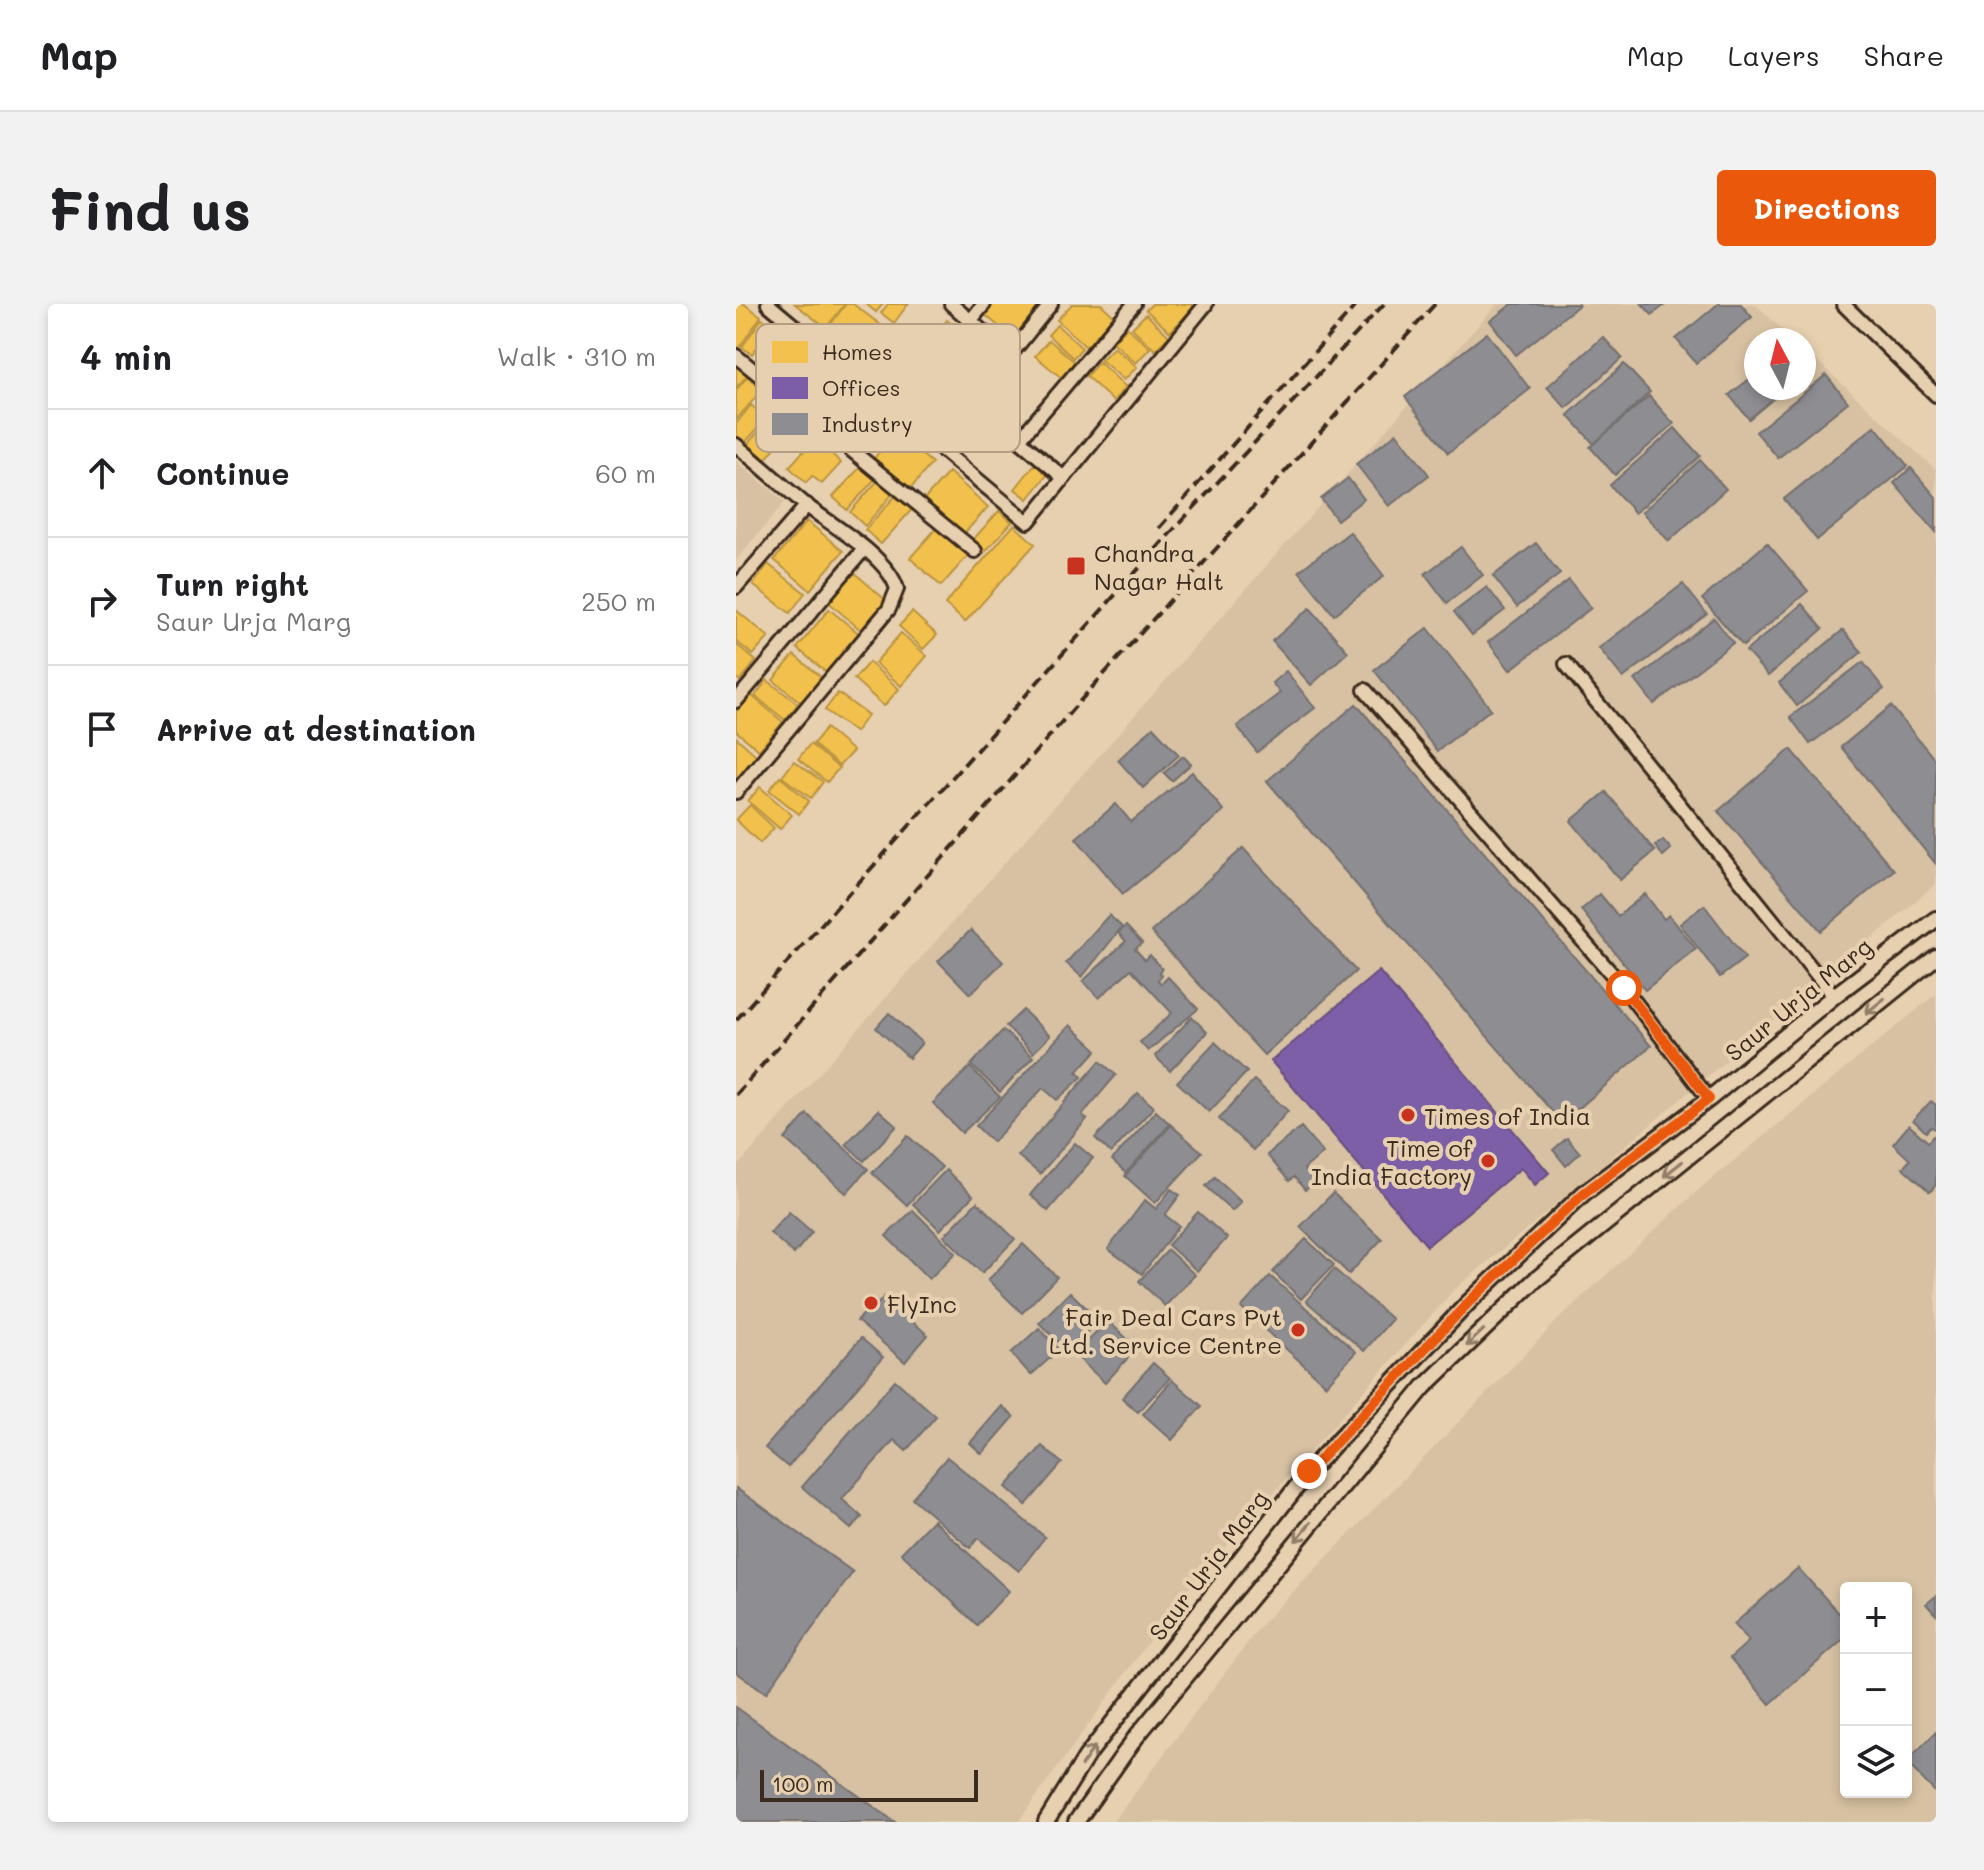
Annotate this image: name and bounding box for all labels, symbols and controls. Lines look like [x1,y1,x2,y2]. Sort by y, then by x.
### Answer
text: Map [40,30,118,80]
text: Map [1627,37,1684,73]
text: Layers [1728,37,1820,73]
text: Share [1864,37,1944,73]
button: Directions [1717,170,1936,246]
text: Find us [48,172,251,245]
legend [756,324,1020,452]
north arrow [1744,328,1816,400]
text: 4 min [80,334,172,379]
text: Homes [822,337,893,366]
text: Walk · 310 m [497,339,656,373]
text: Offices [822,373,901,402]
text: Industry [822,409,913,438]
icon: ahead [80,451,124,495]
text: Continue [156,453,289,493]
text: 60 m [595,456,656,490]
place label: Chandra Nagar Halt [1094,537,1224,596]
marker: Chandra Nagar Halt [1065,555,1087,577]
text: Turn right [156,564,309,604]
icon: right [80,579,124,623]
text: 250 m [581,584,656,618]
text: Saur Urja Marg [156,604,351,638]
icon: arrive [80,707,124,751]
text: Arrive at destination [156,709,476,749]
street label: Saur Urja Marg [1718,930,1878,1068]
route start [1606,970,1642,1006]
one-way arrow [1865,997,1886,1014]
place label: Times of India [1424,1100,1591,1131]
marker: Times of India [1399,1106,1417,1124]
place label: Time of India Factory [1311,1132,1473,1191]
marker: Time of India Factory [1479,1152,1497,1170]
one-way arrow [1663,1160,1684,1178]
place label: FlyInc [887,1288,957,1319]
marker: FlyInc [862,1294,880,1312]
place label: Fair Deal Cars Pvt Ltd. Service Centre [1049,1301,1282,1360]
marker: Fair Deal Cars Pvt Ltd. Service Centre [1289,1321,1307,1339]
one-way arrow [1465,1328,1485,1347]
route end [1291,1453,1327,1489]
street label: Saur Urja Marg [1141,1484,1275,1646]
one-way arrow [1295,1521,1312,1542]
map controls [1840,1582,1912,1798]
button: + [1840,1582,1912,1654]
button: − [1840,1654,1912,1726]
button: layers [1840,1726,1912,1798]
one-way arrow [1080,1746,1096,1768]
scale bar [760,1766,978,1802]
text: 100 m [772,1769,834,1798]

